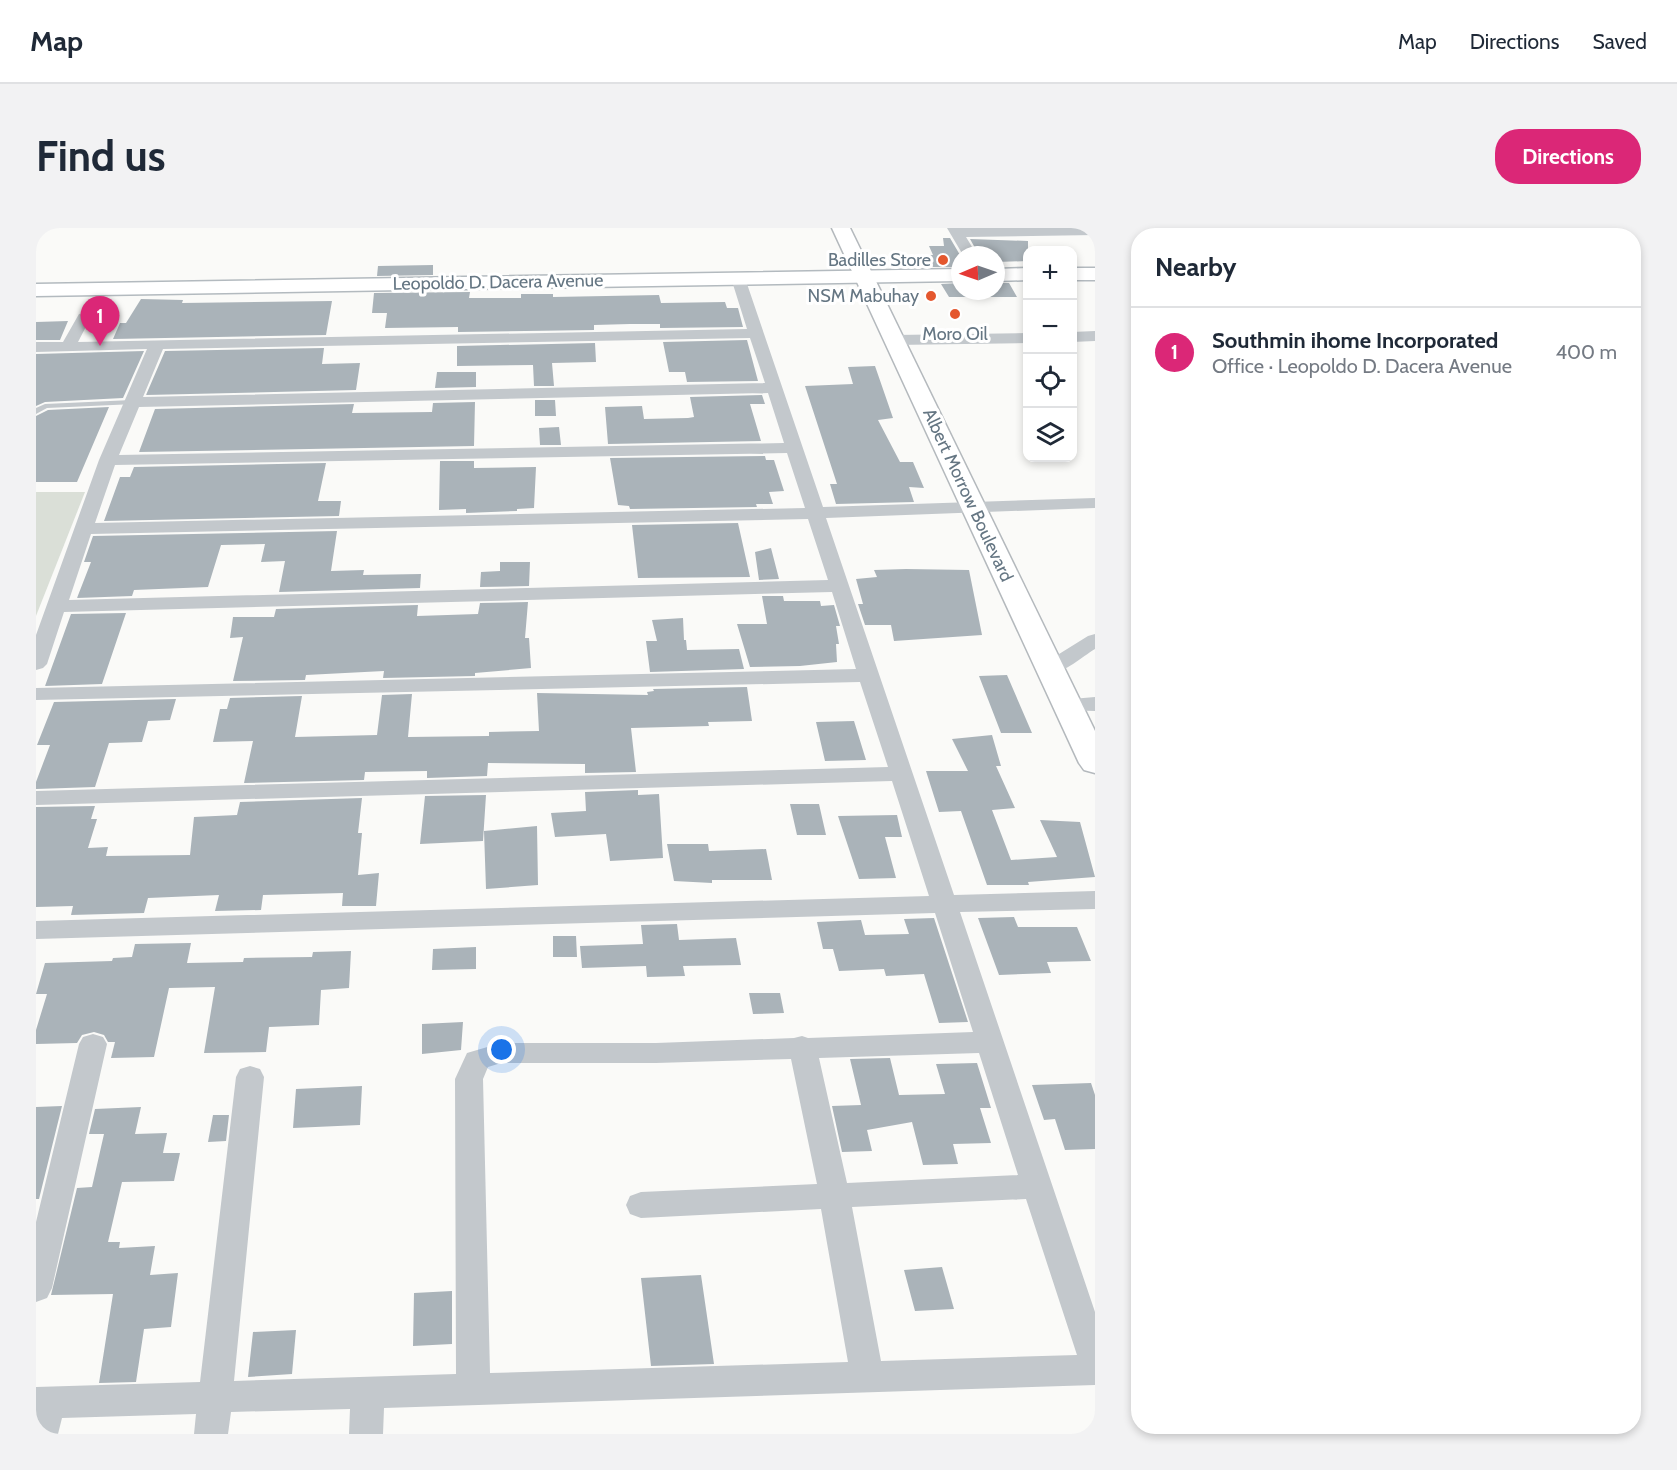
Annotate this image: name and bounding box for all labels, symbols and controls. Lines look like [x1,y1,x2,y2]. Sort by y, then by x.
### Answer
text: Map [30,24,83,58]
text: Map [1398,29,1437,54]
text: Directions [1470,29,1559,54]
text: Saved [1592,29,1647,54]
button: Directions [1495,129,1641,184]
text: Find us [36,130,165,182]
north arrow [951,246,1005,300]
map controls [1023,246,1077,462]
button: + [1023,246,1077,300]
place label: Badilles Store [828,249,931,271]
text: Nearby [1155,251,1236,283]
marker: Badilles Store [936,253,950,267]
street label: Leopoldo D. Dacera Avenue [392,269,604,295]
place label: NSM Mabuhay [807,285,919,307]
marker: NSM Mabuhay [924,289,938,303]
pin: 1 [80,296,120,346]
button: − [1023,300,1077,354]
marker: Moro Oil [948,307,962,321]
place label: Moro Oil [922,323,988,345]
text: Southmin ihome Incorporated [1212,327,1498,354]
text: 1 [1171,340,1178,364]
text: 400 m [1555,340,1617,364]
button: locate [1023,354,1077,408]
text: Office · Leopoldo D. Dacera Avenue [1212,354,1512,378]
street label: Albert Morrow Boulevard [918,405,1018,585]
button: layers [1023,408,1077,462]
your location [487,1035,516,1064]

